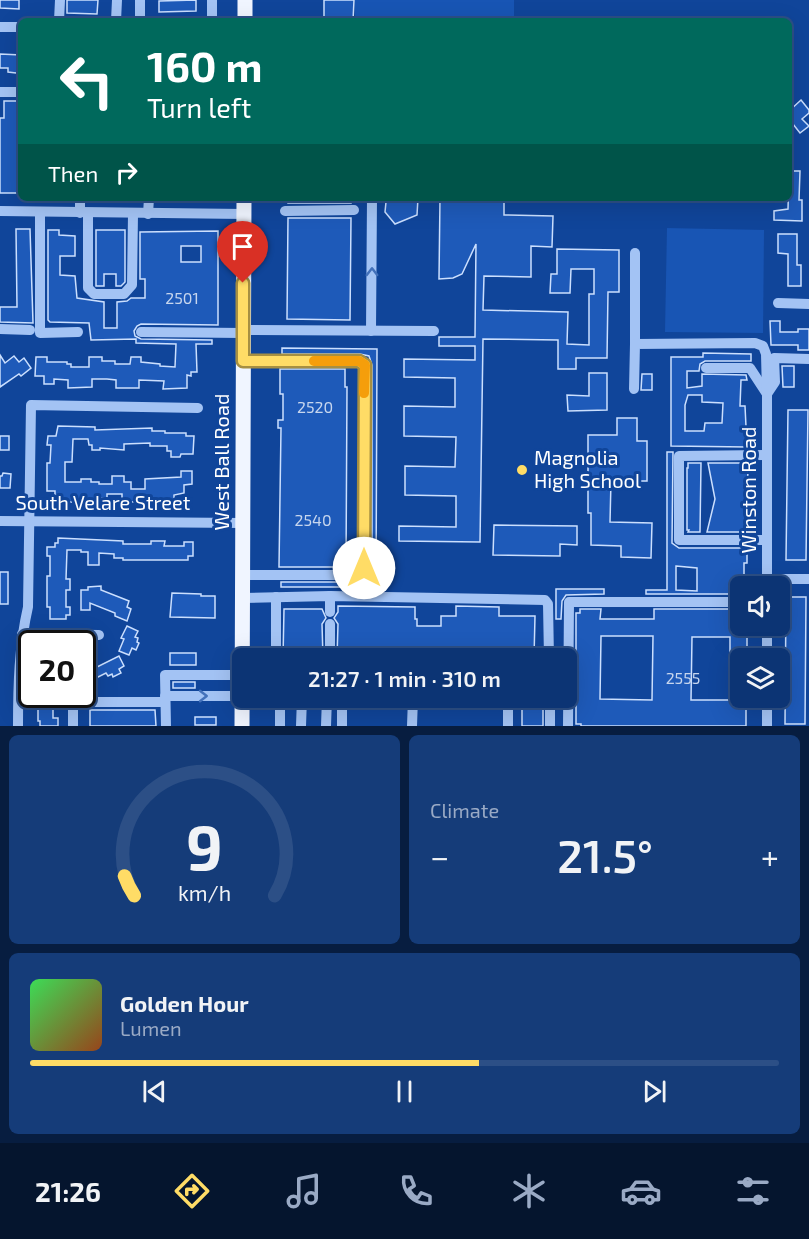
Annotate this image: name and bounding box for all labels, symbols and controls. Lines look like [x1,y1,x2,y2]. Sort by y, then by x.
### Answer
text: 160 m [147,40,263,90]
icon: left [48,42,126,120]
text: Turn left [147,91,251,123]
icon: right [110,156,143,189]
text: Then [48,160,98,186]
pin [217,221,268,283]
icon: arrive [226,230,259,263]
one-way arrow [366,268,378,277]
house number: 2501 [165,288,199,307]
street label: West Ball Road [209,394,233,530]
house number: 2520 [297,397,333,416]
street label: Winston Road [736,427,760,553]
place label: Magnolia High School [534,445,641,492]
marker: Magnolia High School [515,463,529,477]
street label: South Velare Street [16,490,191,514]
house number: 2540 [294,510,332,529]
position arrow [332,536,396,600]
map controls [730,576,790,708]
button: sound [730,576,790,636]
speed limit sign: 20 [18,630,96,708]
button: layers [730,648,790,708]
text: 21:27 · 1 min · 310 m [308,665,501,691]
house number: 2555 [666,668,700,687]
one-way arrow [199,690,208,702]
text: Climate [430,798,499,822]
text: 9 [186,808,223,883]
text: 21.5° [557,828,653,882]
text: − [430,836,449,876]
text: + [761,836,779,876]
text: km/h [178,881,231,906]
text: Golden Hour [120,990,249,1016]
text: Lumen [120,1016,182,1040]
icon: previous [138,1075,171,1108]
icon: pause [388,1075,421,1108]
icon: next [638,1075,671,1108]
icon: directions [171,1170,213,1212]
icon: music [283,1170,325,1212]
icon: phone [395,1170,437,1212]
icon: climate [508,1170,550,1212]
icon: car [620,1170,662,1212]
icon: filters [732,1170,774,1212]
text: 21:26 [35,1175,101,1207]

